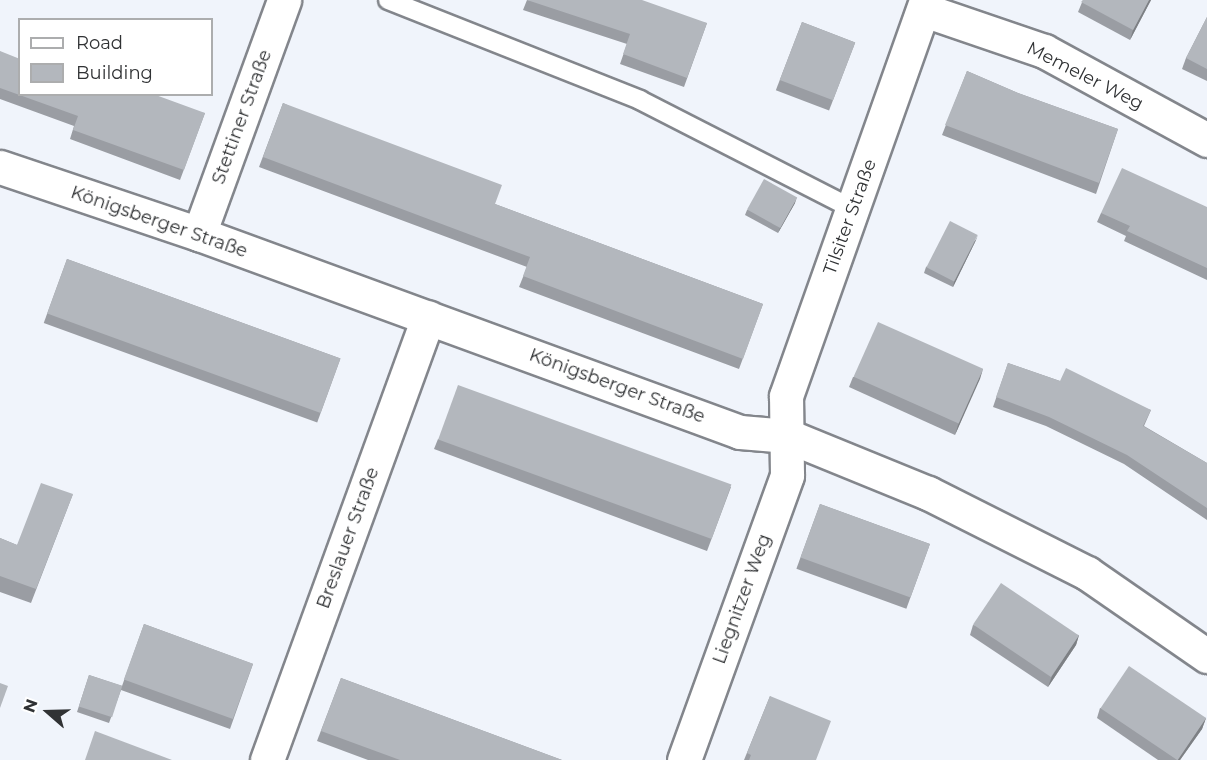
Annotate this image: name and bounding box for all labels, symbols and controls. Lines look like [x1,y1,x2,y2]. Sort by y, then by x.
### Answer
legend [18,18,213,96]
text: Road [76,32,123,54]
street label: Memeler Weg [1023,37,1147,115]
street label: Stettiner Straße [208,47,276,187]
text: Building [76,62,153,84]
street label: Tilsiter Straße [819,156,881,278]
street label: Königsberger Straße [68,182,250,262]
street label: Königsberger Straße [526,344,708,428]
street label: Breslauer Straße [312,464,384,612]
street label: Liegnitzer Weg [708,531,776,667]
north arrow [18,682,78,742]
text: N [19,696,42,715]

